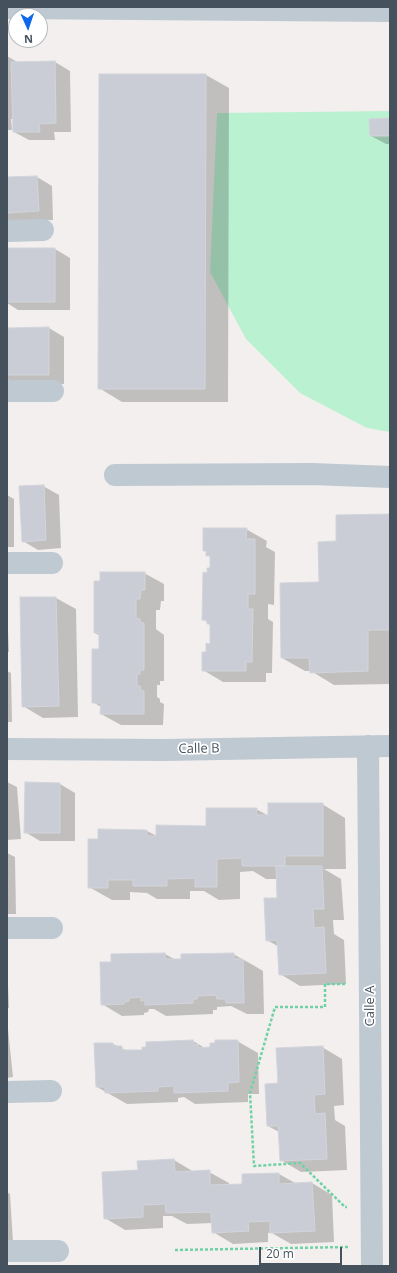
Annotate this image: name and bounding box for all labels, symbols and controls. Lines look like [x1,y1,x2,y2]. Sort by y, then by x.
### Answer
north arrow [8,8,48,48]
text: N [24,32,33,47]
street label: Calle B [178,741,220,757]
street label: Calle A [362,986,378,1026]
scale bar [261,1239,344,1265]
text: 20 m [266,1245,294,1262]

